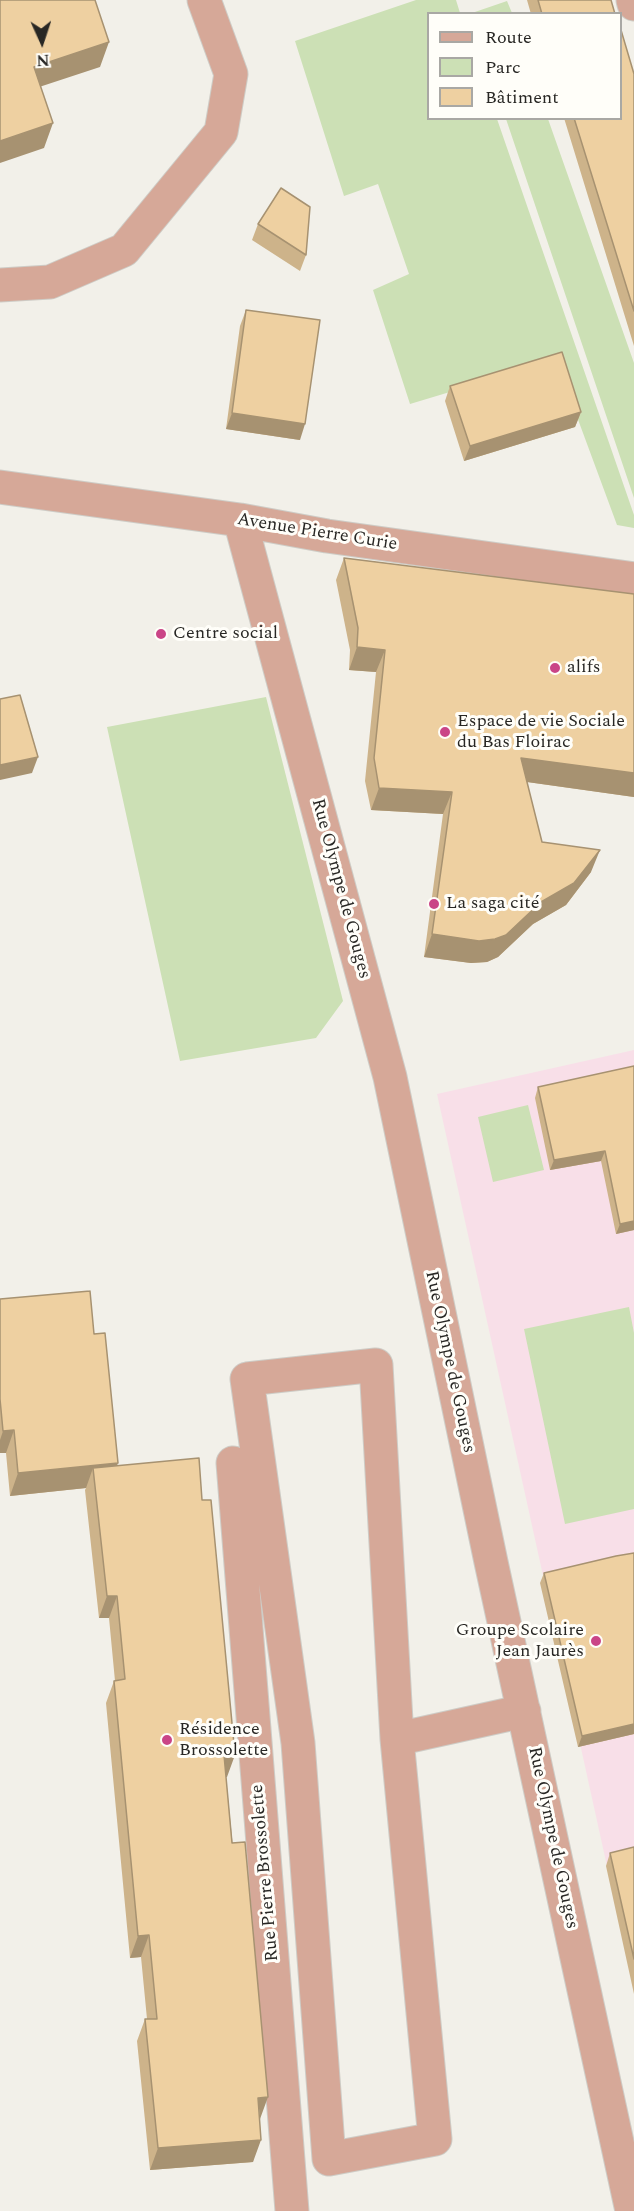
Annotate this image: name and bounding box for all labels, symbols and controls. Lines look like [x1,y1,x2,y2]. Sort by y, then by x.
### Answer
north arrow [12,12,72,72]
legend [427,12,622,120]
text: Route [485,24,532,51]
text: N [36,48,50,72]
text: Parc [485,54,521,81]
text: Bâtiment [485,84,559,111]
street label: Avenue Pierre Curie [235,510,399,556]
place label: Centre social [173,623,278,645]
marker: Centre social [154,627,168,641]
place label: alifs [567,657,601,679]
marker: alifs [548,661,562,675]
place label: Espace de vie Sociale du Bas Floirac [457,711,625,754]
marker: Espace de vie Sociale du Bas Floirac [438,725,452,739]
street label: Rue Olympe de Gouges [306,797,374,981]
place label: La saga cité [446,893,539,915]
marker: La saga cité [427,897,441,911]
street label: Rue Olympe de Gouges [419,1269,479,1455]
place label: Groupe Scolaire Jean Jaurès [456,1620,584,1662]
marker: Groupe Scolaire Jean Jaurès [589,1634,603,1648]
place label: Résidence Brossolette [179,1719,268,1762]
marker: Résidence Brossolette [160,1733,174,1747]
street label: Rue Olympe de Gouges [522,1745,582,1931]
street label: Rue Pierre Brossolette [247,1783,285,1963]

